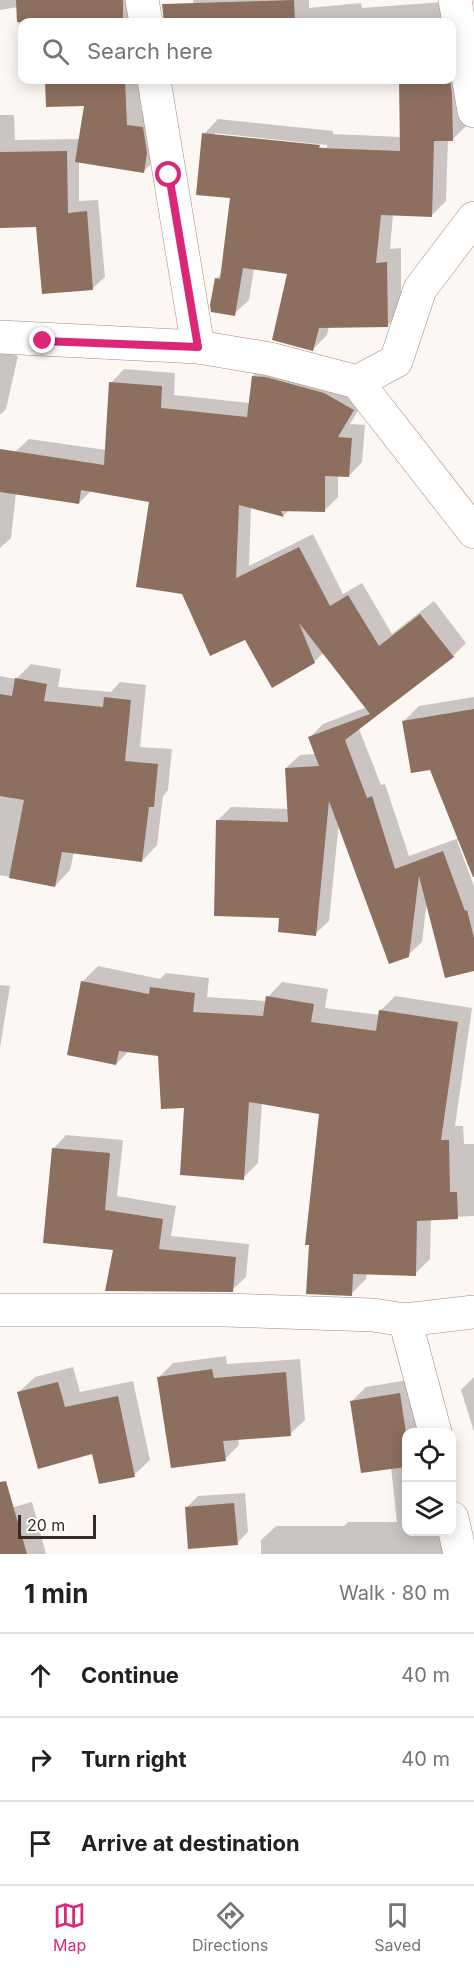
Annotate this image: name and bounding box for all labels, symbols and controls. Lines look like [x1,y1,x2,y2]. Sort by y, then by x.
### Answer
search box [18,18,456,84]
icon: search [39,35,72,68]
text: Search here [87,38,213,64]
route start [155,161,181,187]
route end [29,327,55,353]
map controls [402,1428,456,1536]
button: locate [402,1428,456,1482]
button: layers [402,1482,456,1536]
scale bar [18,1512,96,1540]
text: 20 m [27,1515,65,1535]
text: 1 min [24,1578,88,1609]
text: Walk · 80 m [339,1581,450,1605]
icon: ahead [24,1659,57,1692]
text: Continue [81,1662,179,1688]
text: 40 m [401,1663,450,1687]
icon: right [24,1743,57,1776]
text: Turn right [81,1746,187,1772]
text: 40 m [401,1747,450,1771]
icon: arrive [24,1827,57,1860]
text: Arrive at destination [81,1830,300,1856]
tab: Map [53,1899,86,1955]
tab: Directions [192,1899,268,1955]
tab: Saved [374,1899,421,1955]

